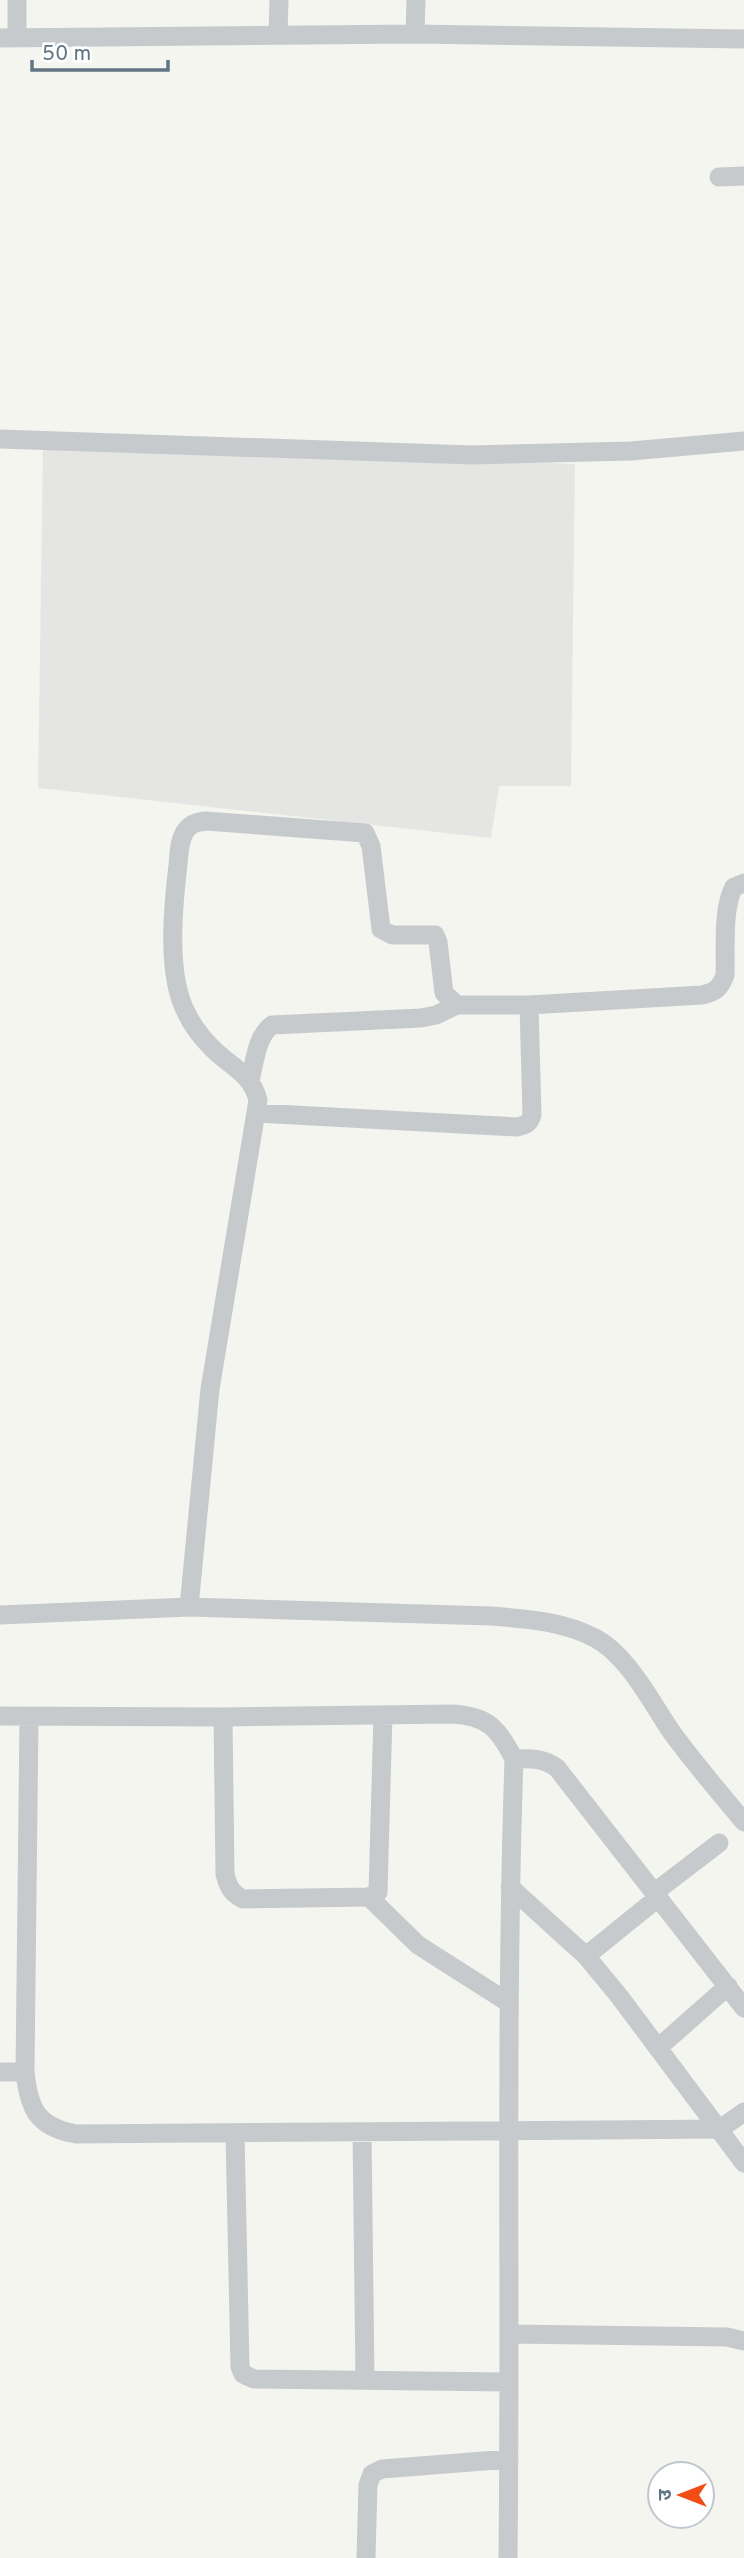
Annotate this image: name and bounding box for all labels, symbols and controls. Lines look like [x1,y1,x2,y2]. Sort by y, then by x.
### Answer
scale bar [32,28,168,72]
text: 50 m [42,41,91,68]
north arrow [646,2460,716,2530]
text: उ [654,2489,678,2501]

